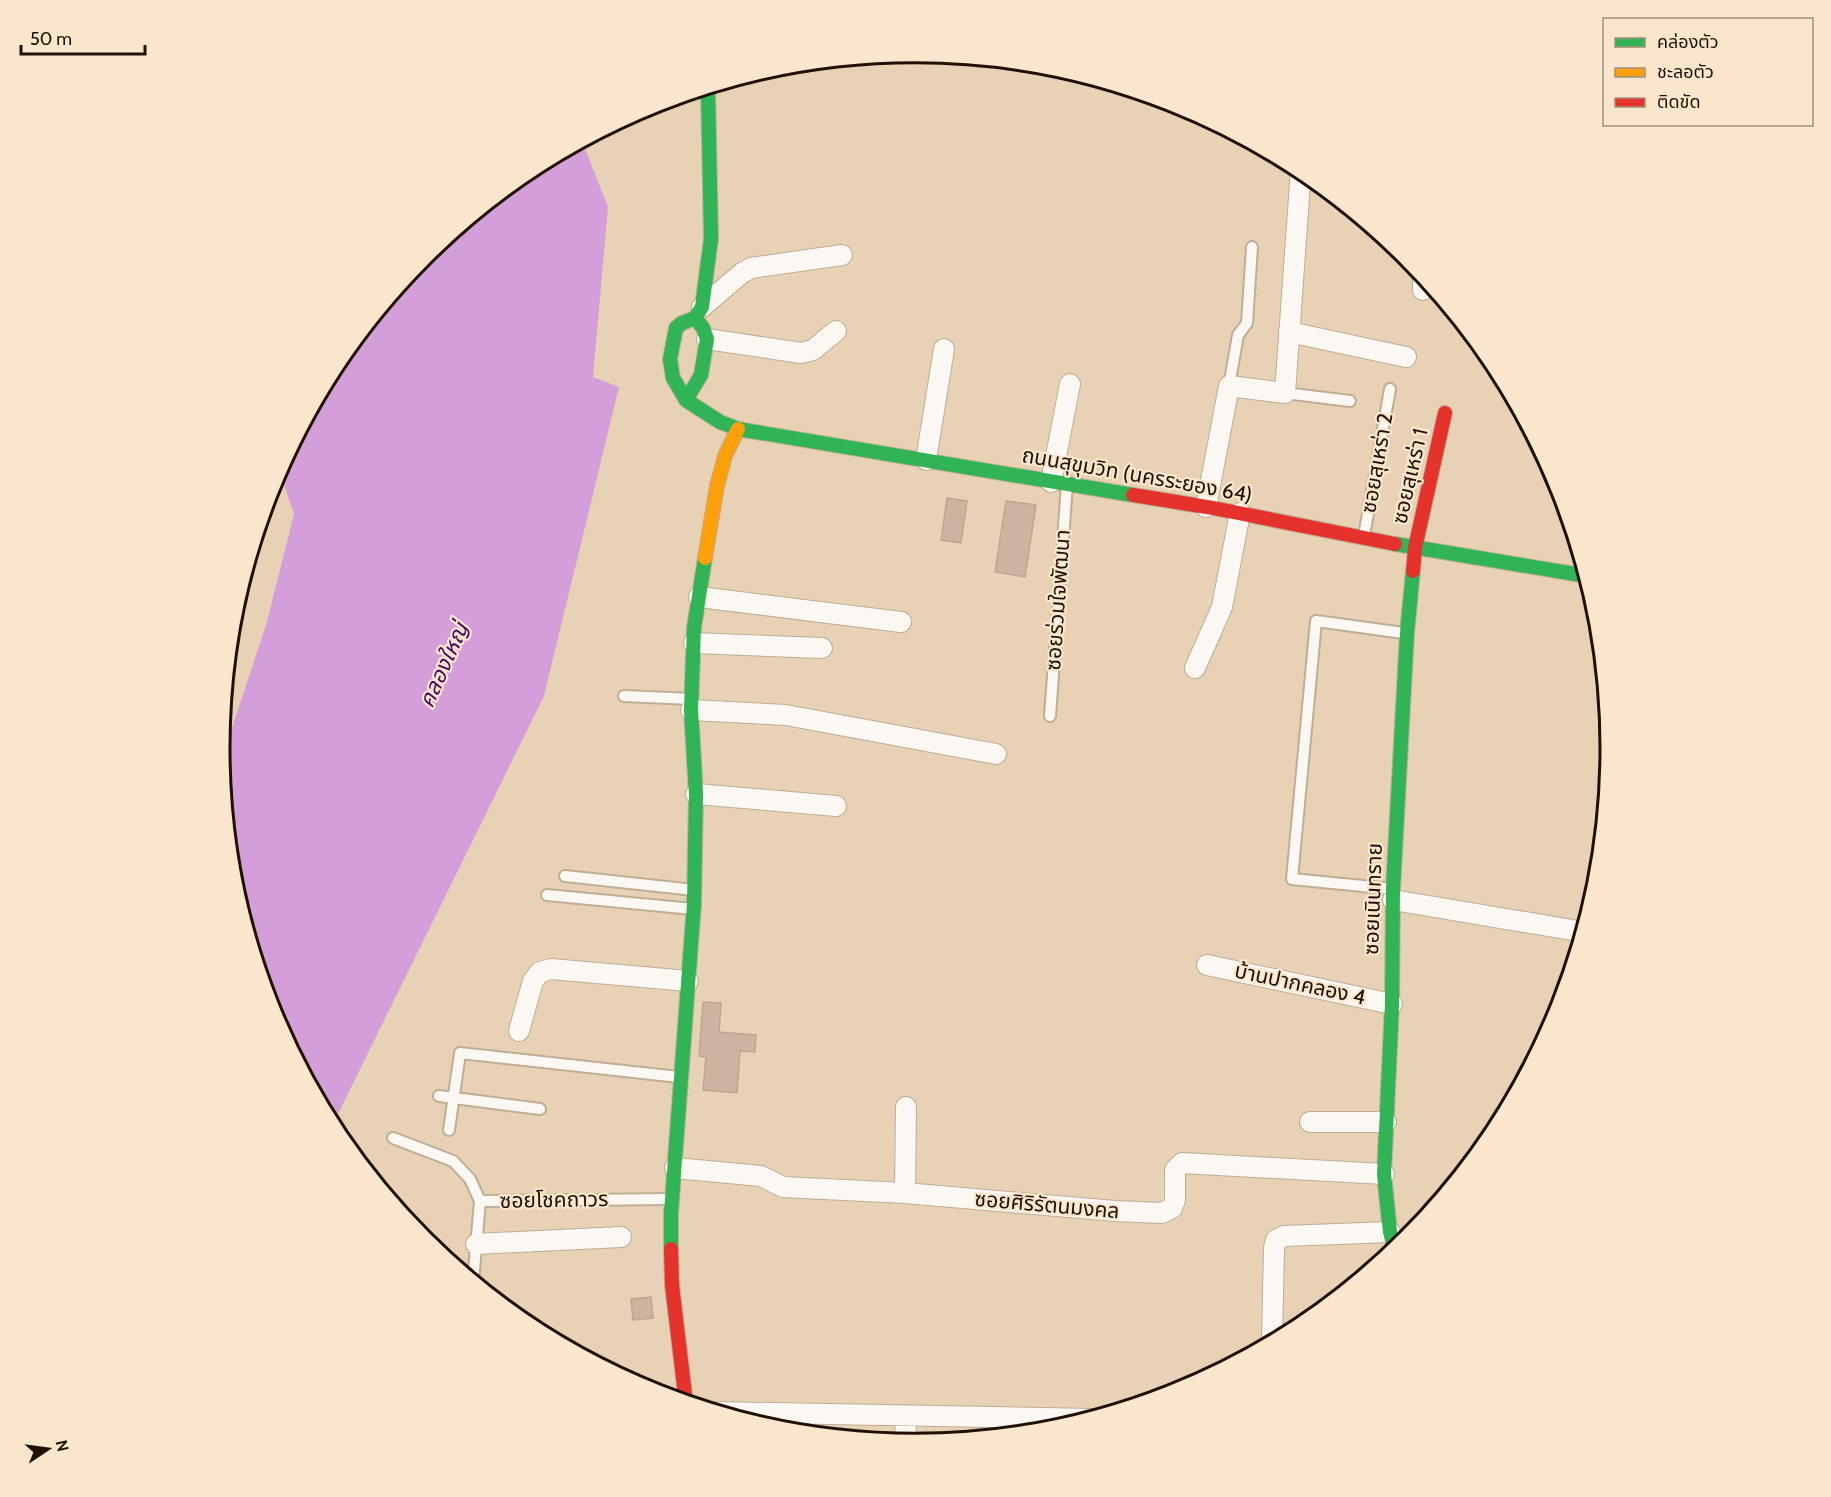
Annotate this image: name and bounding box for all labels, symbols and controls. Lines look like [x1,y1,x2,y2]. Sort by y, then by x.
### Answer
scale bar [21,18,146,56]
legend [1603,18,1813,126]
text: 50 m [30,28,72,50]
text: คล่องตัว [1657,31,1719,53]
text: ชะลอตัว [1657,61,1714,83]
text: ติดขัด [1657,91,1700,113]
street label: ซอยสุเหร่า 2 [1355,411,1399,515]
street label: ซอยสุเหร่า 1 [1386,426,1434,526]
street label: ถนนสุขุมวิท (นครระยอง 64) [1020,442,1254,508]
street label: ซอยร่วมใจพัฒนา [1040,529,1075,671]
water label: คลองใหญ่ [413,616,475,712]
street label: ซอยเนินทราย [1358,843,1387,955]
street label: บ้านปากคลอง 4 [1232,957,1368,1010]
street label: ซอยโชคถาวร [499,1186,609,1213]
street label: ซอยศิริรัตนมงคล [974,1186,1120,1223]
north arrow [18,1419,78,1479]
text: N [52,1438,73,1453]

